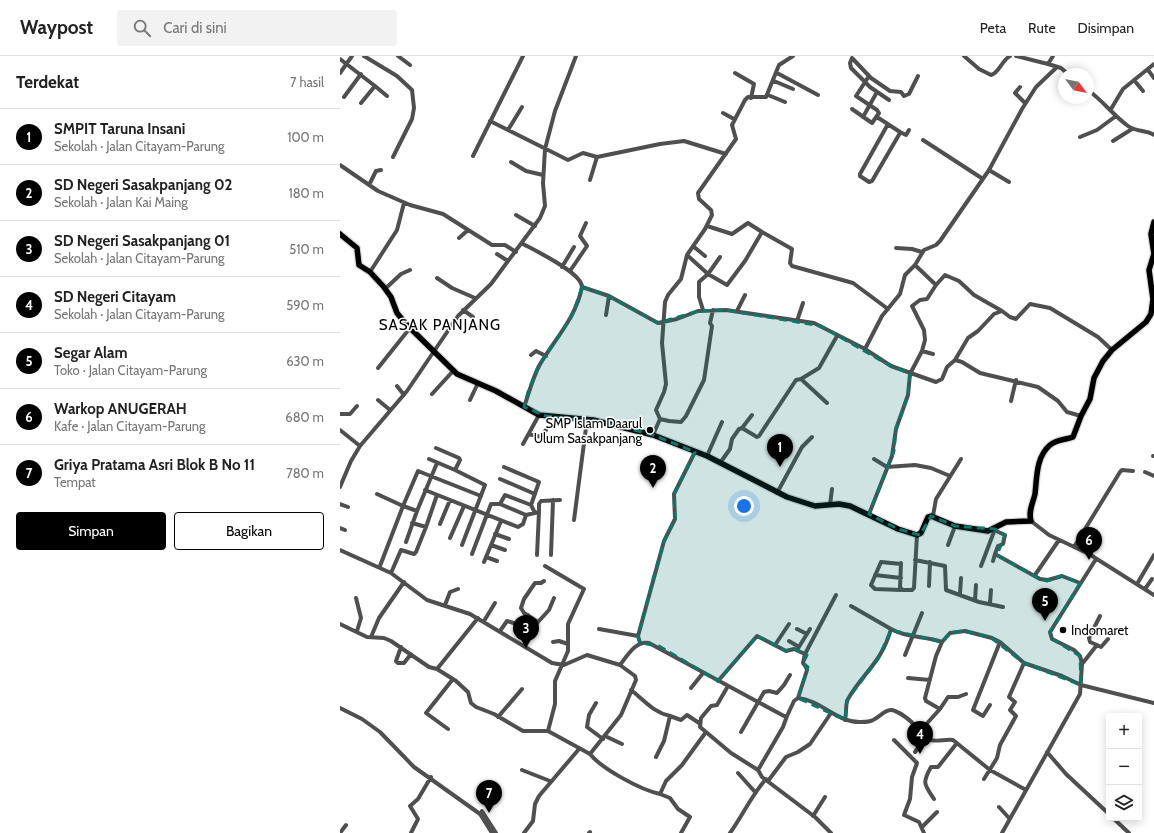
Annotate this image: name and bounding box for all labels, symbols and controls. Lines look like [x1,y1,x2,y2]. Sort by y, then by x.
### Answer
search box [117,10,397,46]
text: Waypost [20,16,93,39]
icon: search [131,17,153,39]
text: Cari di sini [163,19,227,37]
text: Peta [980,19,1006,37]
text: Rute [1028,19,1056,37]
text: Disimpan [1078,19,1134,37]
north arrow [1058,68,1094,104]
text: Terdekat [16,72,79,92]
text: 7 hasil [290,74,324,90]
text: SMPIT Taruna Insani [54,120,185,138]
text: 1 [27,129,31,145]
text: 100 m [287,129,324,145]
text: Sekolah · Jalan Citayam-Parung [54,138,224,154]
text: SD Negeri Sasakpanjang 02 [54,176,232,194]
text: 2 [26,185,32,201]
text: 180 m [288,185,324,201]
text: Sekolah · Jalan Kai Maing [54,194,188,210]
text: SD Negeri Sasakpanjang 01 [54,232,230,250]
text: 3 [25,241,33,257]
text: 510 m [289,241,324,257]
text: Sekolah · Jalan Citayam-Parung [54,250,224,266]
text: SD Negeri Citayam [54,288,176,306]
text: 4 [25,297,33,313]
text: 590 m [286,297,324,313]
text: Sekolah · Jalan Citayam-Parung [54,306,224,322]
district label: SASAK PANJANG [379,316,501,334]
text: Segar Alam [54,344,127,362]
text: 5 [26,353,32,369]
text: 630 m [286,353,324,369]
text: Toko · Jalan Citayam-Parung [54,362,207,378]
text: Warkop ANUGERAH [54,400,187,418]
text: 6 [25,409,33,425]
text: 680 m [285,409,324,425]
place label: SMP Islam Daarul Ulum Sasakpanjang [534,415,643,447]
text: Kafe · Jalan Citayam-Parung [54,418,206,434]
marker: SMP Islam Daarul Ulum Sasakpanjang [645,425,655,435]
pin: 1 [767,434,793,467]
pin: 2 [640,455,666,488]
text: Griya Pratama Asri Blok B No 11 [54,456,255,474]
text: 7 [26,465,32,481]
text: 780 m [286,465,324,481]
text: Tempat [54,474,96,490]
your location [734,496,754,516]
button: Simpan [16,512,166,550]
button: Bagikan [174,512,324,550]
pin: 6 [1076,527,1102,560]
pin: 5 [1032,588,1058,621]
pin: 3 [513,615,539,648]
place label: Indomaret [1071,622,1129,638]
marker: Indomaret [1058,625,1068,635]
map controls [1106,713,1142,821]
button: + [1106,713,1142,749]
pin: 4 [907,721,933,754]
button: − [1106,749,1142,785]
pin: 7 [476,780,502,813]
button: layers [1106,785,1142,821]

